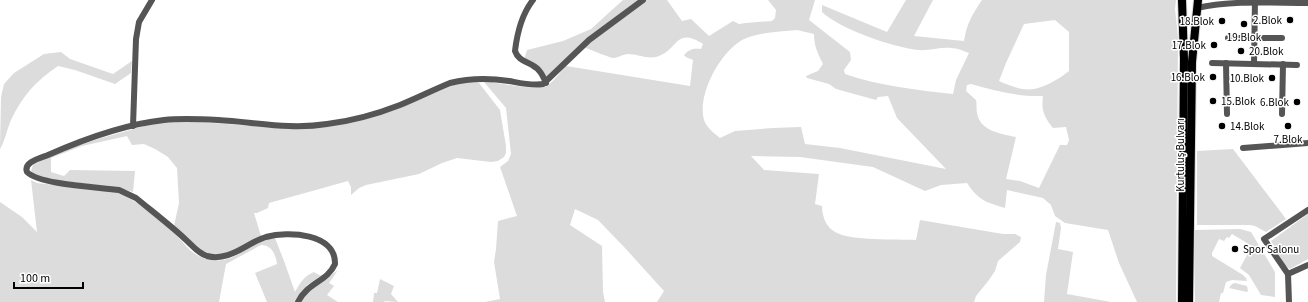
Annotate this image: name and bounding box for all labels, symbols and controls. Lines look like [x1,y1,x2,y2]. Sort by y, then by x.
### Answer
place label: 2.Blok [1253,13,1283,28]
place label: 18.Blok [1180,14,1215,29]
marker: 2.Blok [1285,15,1295,25]
marker: 18.Blok [1217,16,1227,26]
marker: 19.Blok [1239,19,1249,29]
place label: 19.Blok [1227,30,1262,45]
place label: 17.Blok [1172,38,1207,53]
marker: 17.Blok [1209,40,1219,50]
place label: 20.Blok [1249,44,1284,59]
marker: 20.Blok [1236,46,1246,56]
place label: 16.Blok [1171,70,1206,85]
place label: 10.Blok [1230,71,1265,86]
marker: 16.Blok [1208,72,1218,82]
marker: 10.Blok [1267,73,1277,83]
place label: 15.Blok [1221,94,1256,109]
place label: 6.Blok [1260,95,1290,110]
marker: 15.Blok [1208,96,1218,106]
marker: 6.Blok [1292,97,1302,107]
street label: Kurtuluş Bulvarı [1173,118,1188,192]
place label: 14.Blok [1230,119,1265,134]
marker: 14.Blok [1217,121,1227,131]
marker: 7.Blok [1283,121,1293,131]
place label: 7.Blok [1274,132,1303,147]
place label: Spor Salonu [1243,242,1299,257]
marker: Spor Salonu [1230,244,1240,254]
scale bar [14,264,83,290]
text: 100 m [20,270,50,287]

